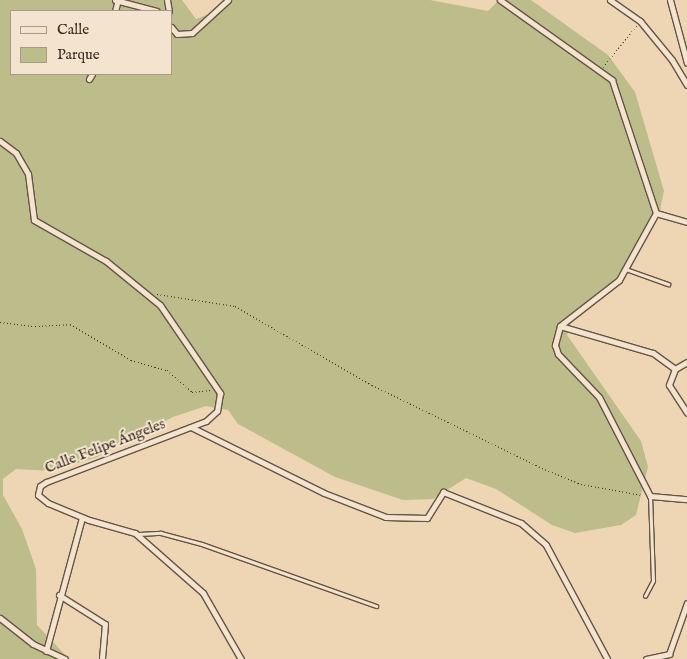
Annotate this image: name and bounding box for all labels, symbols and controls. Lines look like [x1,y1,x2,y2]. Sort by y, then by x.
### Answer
legend [10,10,172,75]
text: Calle [57,20,89,39]
text: Parque [57,45,100,64]
street label: Calle Felipe Ángeles [42,415,168,477]

